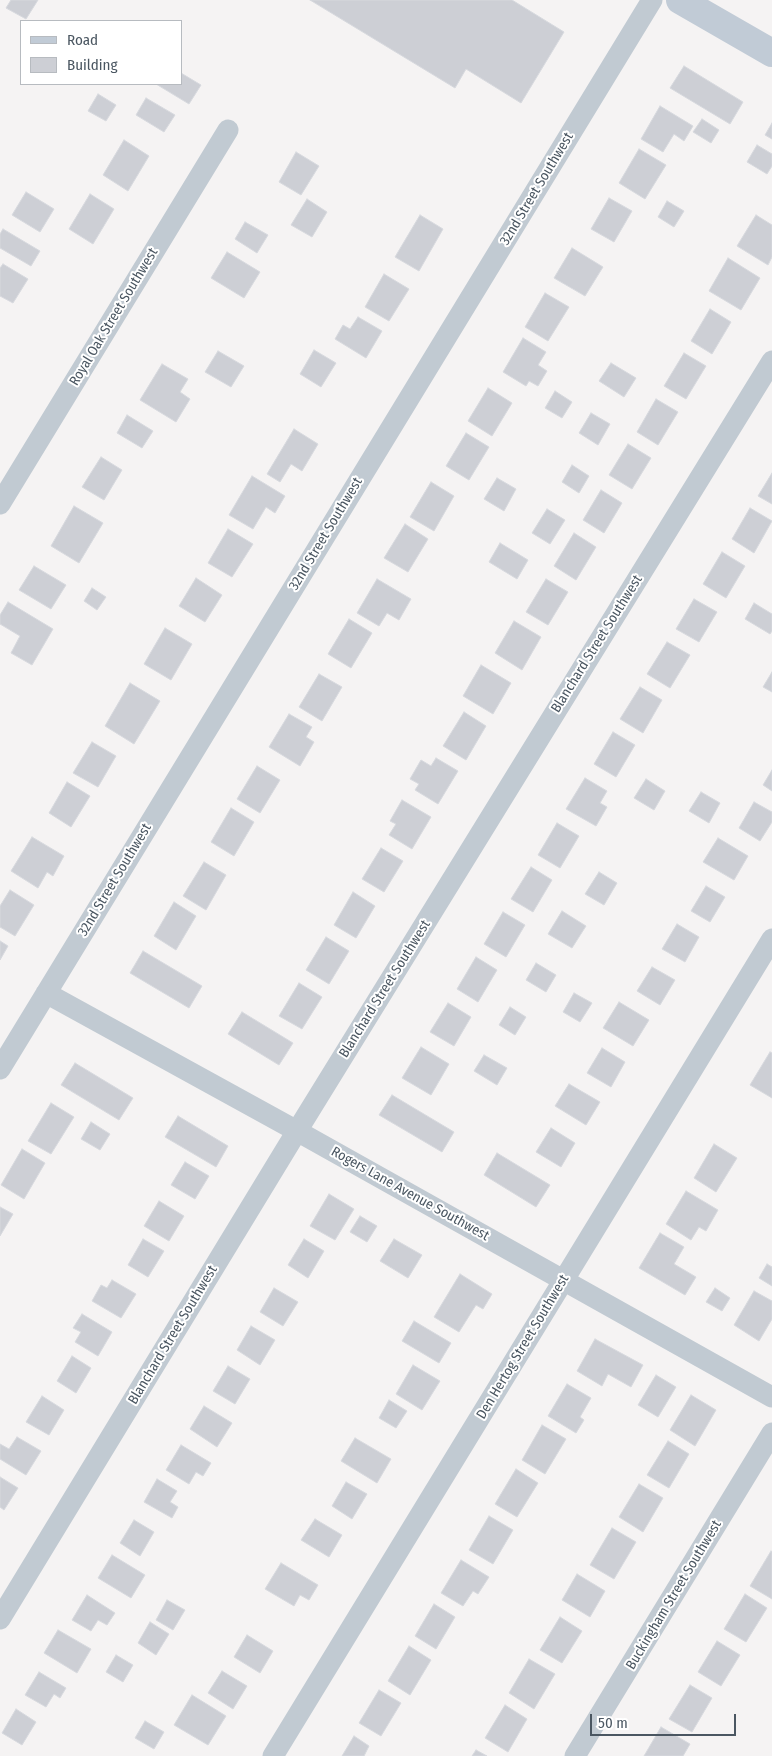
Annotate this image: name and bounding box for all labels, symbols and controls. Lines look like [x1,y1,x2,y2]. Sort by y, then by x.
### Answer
legend [20,20,182,85]
text: Road [67,31,98,49]
text: Building [67,56,118,74]
street label: 32nd Street Southwest [497,130,577,248]
street label: Royal Oak Street Southwest [66,245,162,389]
street label: 32nd Street Southwest [286,475,366,593]
street label: Blanchard Street Southwest [548,572,646,716]
street label: 32nd Street Southwest [75,821,155,939]
street label: Blanchard Street Southwest [336,917,434,1061]
street label: Rogers Lane Avenue Southwest [328,1143,492,1245]
street label: Blanchard Street Southwest [125,1263,221,1407]
street label: Den Hertog Street Southwest [473,1272,573,1422]
street label: Buckingham Street Southwest [623,1517,725,1673]
scale bar [592,1704,738,1736]
text: 50 m [598,1714,628,1732]

